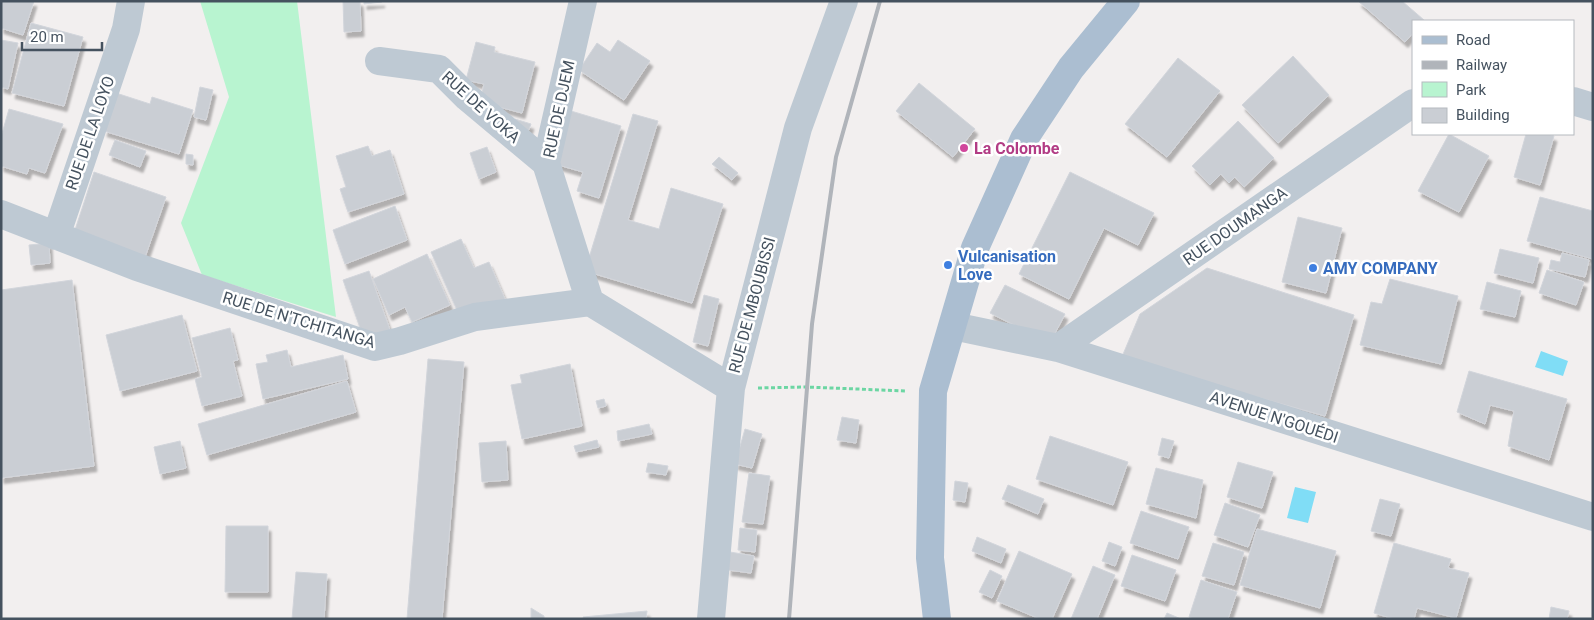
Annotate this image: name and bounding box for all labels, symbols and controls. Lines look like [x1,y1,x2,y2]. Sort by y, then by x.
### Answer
scale bar [22,20,102,52]
legend [1412,20,1574,135]
text: 20 m [30,28,64,46]
text: Road [1456,31,1490,49]
text: Railway [1456,56,1507,74]
street label: RUE DE DJEM [539,58,579,160]
street label: RUE DE VOKA [438,67,524,147]
street label: RUE DE LA LOYO [62,74,118,192]
text: Park [1456,81,1487,99]
text: Building [1456,106,1510,124]
place label: La Colombe [974,139,1060,158]
marker: La Colombe [958,142,970,154]
street label: RUE DOUMANGA [1179,183,1291,269]
street label: RUE DE MBOUBISSI [725,235,779,375]
place label: Vulcanisation Love [958,247,1056,284]
marker: Vulcanisation Love [942,259,954,271]
place label: AMY COMPANY [1323,259,1438,278]
marker: AMY COMPANY [1307,262,1319,274]
street label: RUE DE N'TCHITANGA [220,288,378,352]
street label: AVENUE N'GOUÉDI [1207,387,1341,447]

